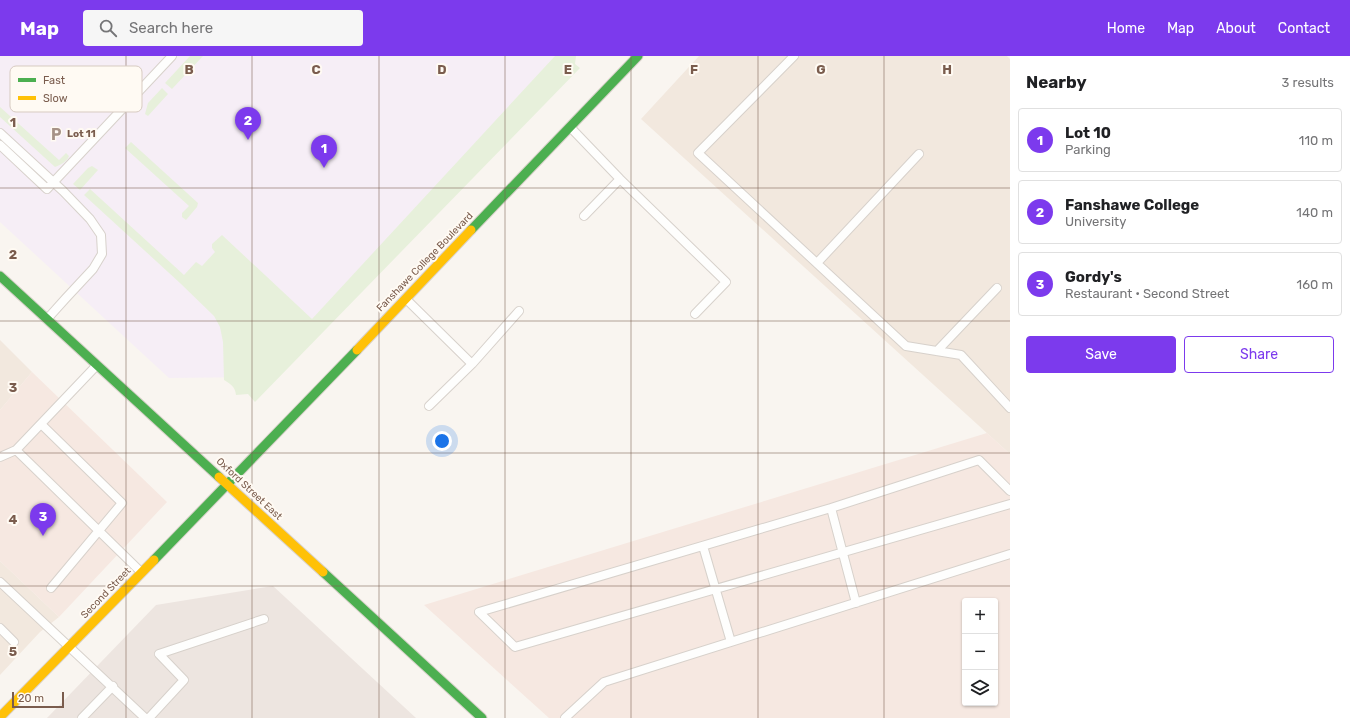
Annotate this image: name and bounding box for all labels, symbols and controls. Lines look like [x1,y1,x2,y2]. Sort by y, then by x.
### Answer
search box [83,10,363,46]
text: Map [20,17,59,40]
icon: search [97,17,119,39]
text: Search here [129,19,213,37]
text: Home [1107,20,1145,37]
text: Map [1167,20,1194,37]
text: About [1216,20,1256,37]
text: Contact [1278,20,1330,37]
text: B [184,62,194,77]
text: C [311,62,321,77]
text: D [437,62,447,77]
text: E [564,62,572,77]
text: F [690,62,698,77]
text: G [816,62,826,77]
text: H [942,62,952,77]
legend [10,66,142,112]
text: Nearby [1026,72,1087,92]
text: Fast [43,74,66,87]
text: 3 results [1282,75,1334,90]
text: Slow [43,92,68,105]
pin: 2 [235,107,261,140]
text: 1 [10,115,16,130]
text: Lot 10 [1065,124,1111,142]
parking icon: Lot 11 [48,126,64,142]
place label: Lot 11 [67,128,96,140]
text: 1 [1037,133,1043,148]
text: 110 m [1299,133,1333,148]
pin: 1 [311,135,337,168]
text: Parking [1065,142,1111,157]
text: Fanshawe College [1065,196,1199,214]
text: 2 [1036,205,1044,220]
text: 140 m [1296,205,1333,220]
street label: Fanshawe College Boulevard [374,210,476,314]
text: University [1065,214,1126,229]
text: 2 [9,247,17,262]
text: Gordy's [1065,268,1122,286]
text: 3 [1036,277,1044,292]
text: 160 m [1297,277,1333,292]
text: Restaurant · Second Street [1065,286,1229,301]
button: Save [1026,336,1176,373]
button: Share [1184,336,1334,373]
text: 3 [9,380,18,395]
your location [432,431,452,451]
street label: Oxford Street East [214,455,284,523]
pin: 3 [30,503,56,536]
text: 4 [9,512,18,527]
street label: Second Street [79,565,133,621]
map controls [962,598,998,706]
button: + [962,598,998,634]
button: − [962,634,998,670]
text: 5 [9,644,17,659]
button: layers [962,670,998,706]
scale bar [12,690,64,709]
text: 20 m [18,692,44,705]

